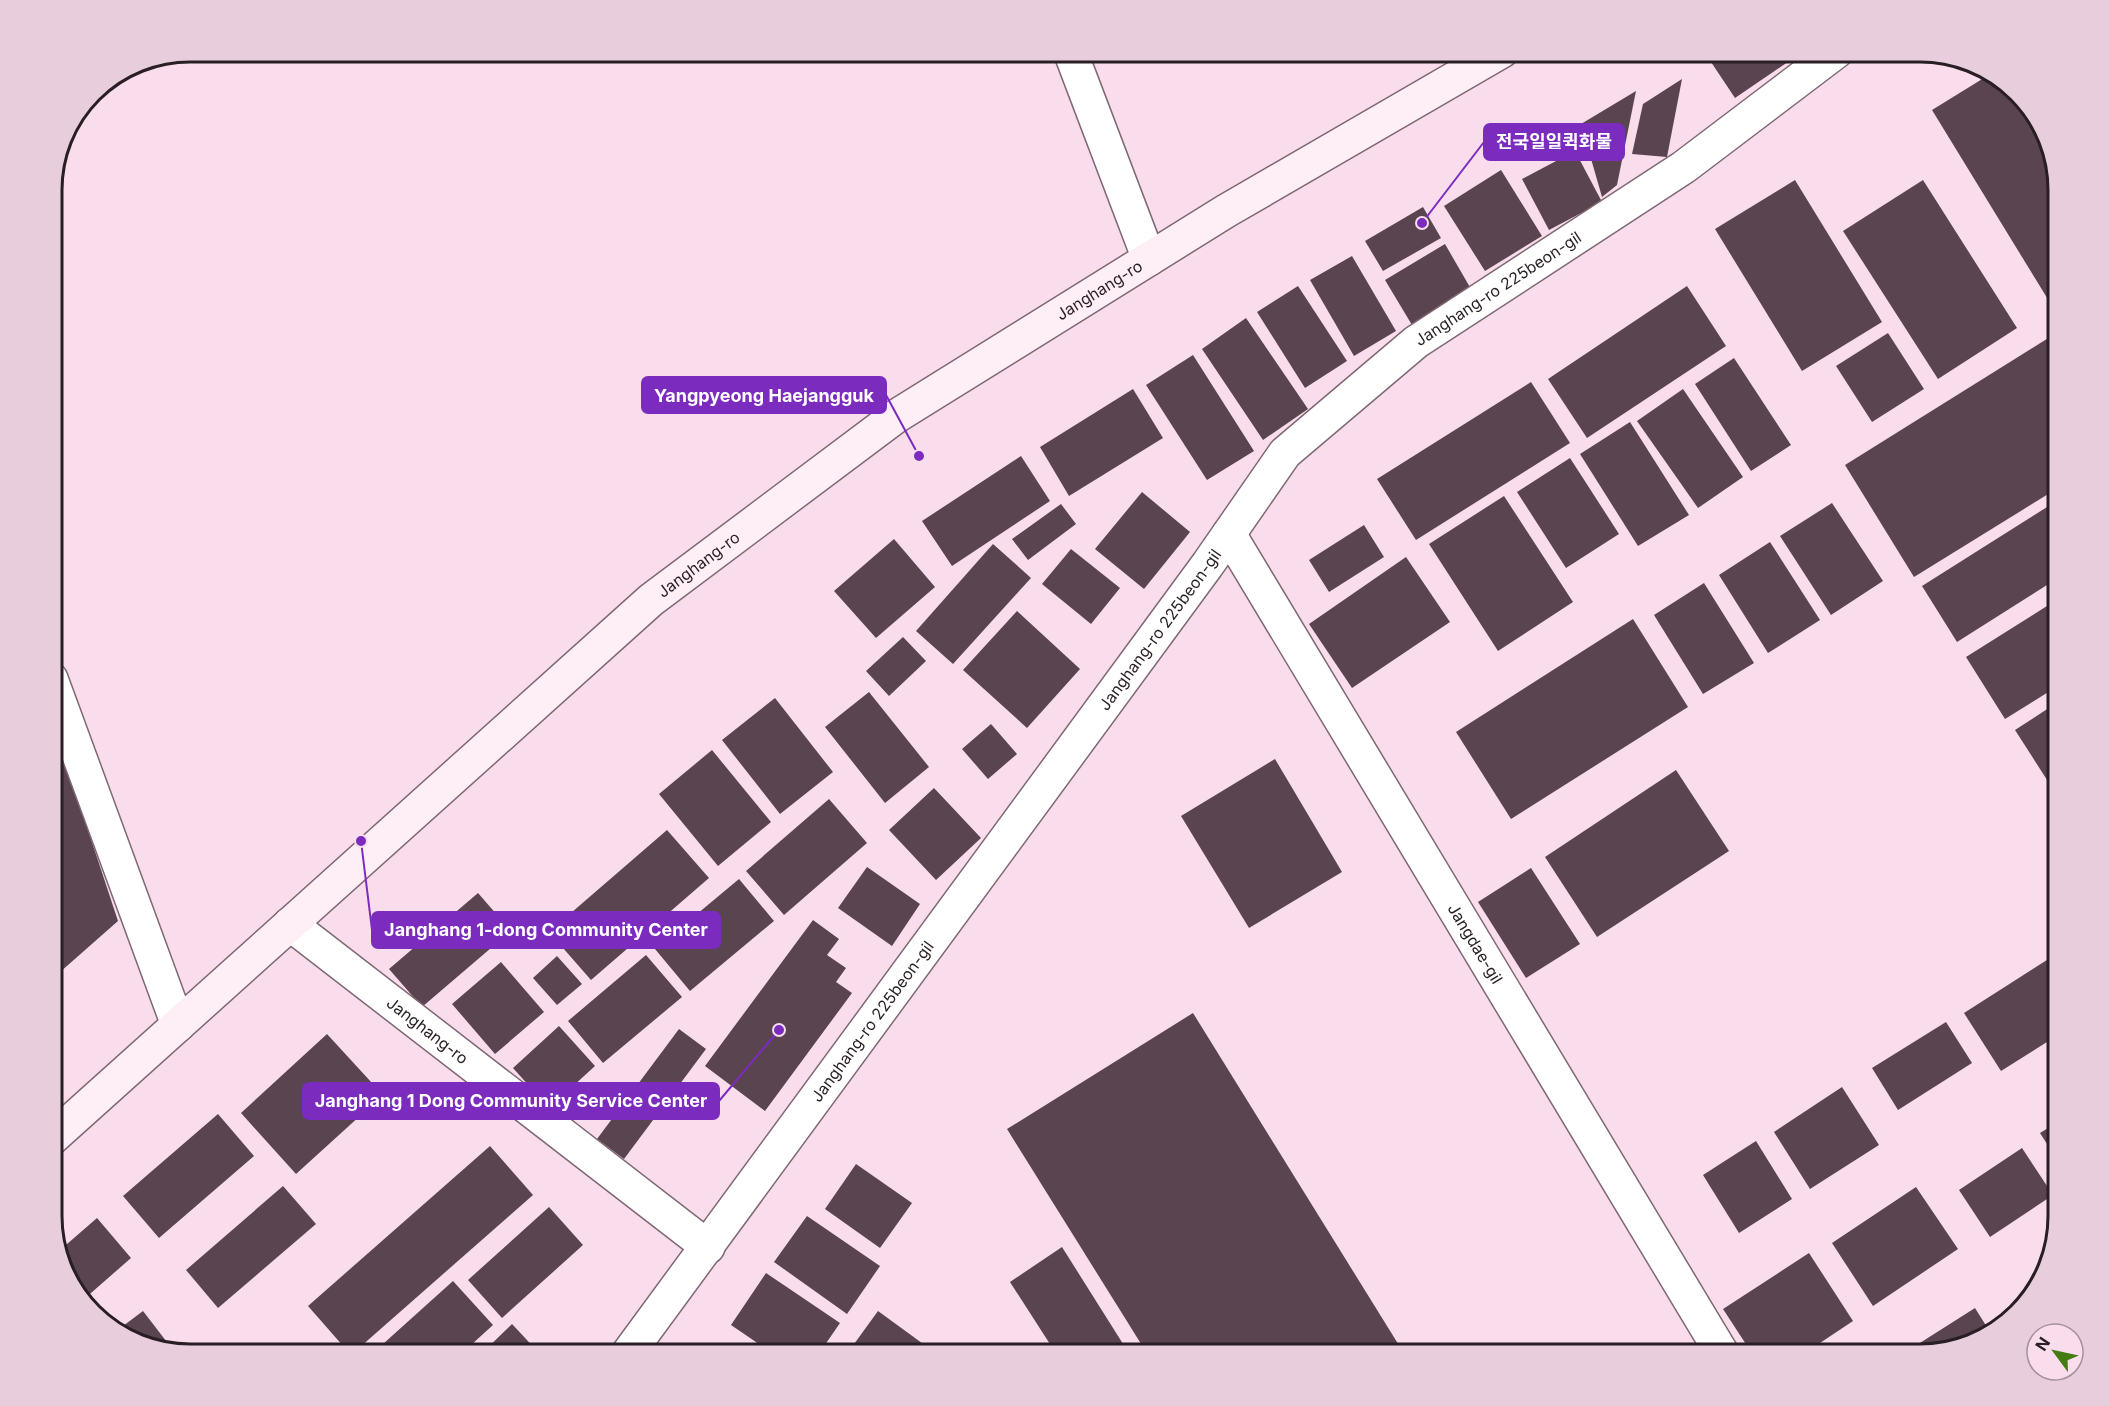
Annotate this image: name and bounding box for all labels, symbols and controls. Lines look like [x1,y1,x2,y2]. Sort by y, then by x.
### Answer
callout: 전국일일퀵화물 [1484,124,1624,160]
text: 전국일일퀵화물 [1496,131,1612,152]
street label: Janghang-ro 225beon-gil [1411,227,1585,350]
street label: Janghang-ro [1052,256,1146,324]
callout: Yangpyeong Haejangguk [642,377,886,413]
text: Yangpyeong Haejangguk [654,385,875,406]
street label: Janghang-ro [653,527,744,602]
street label: Janghang-ro 225beon-gil [1094,545,1225,714]
street label: Jangdae-gil [1444,900,1507,987]
callout: Janghang 1-dong Community Center [372,912,720,948]
text: Janghang 1-dong Community Center [384,919,708,940]
street label: Janghang-ro 225beon-gil [806,937,938,1106]
street label: Janghang-ro [383,993,473,1068]
callout: Janghang 1 Dong Community Service Center [303,1083,719,1119]
text: Janghang 1 Dong Community Service Center [315,1090,707,1111]
north arrow [2025,1322,2085,1382]
text: N [2031,1333,2054,1354]

